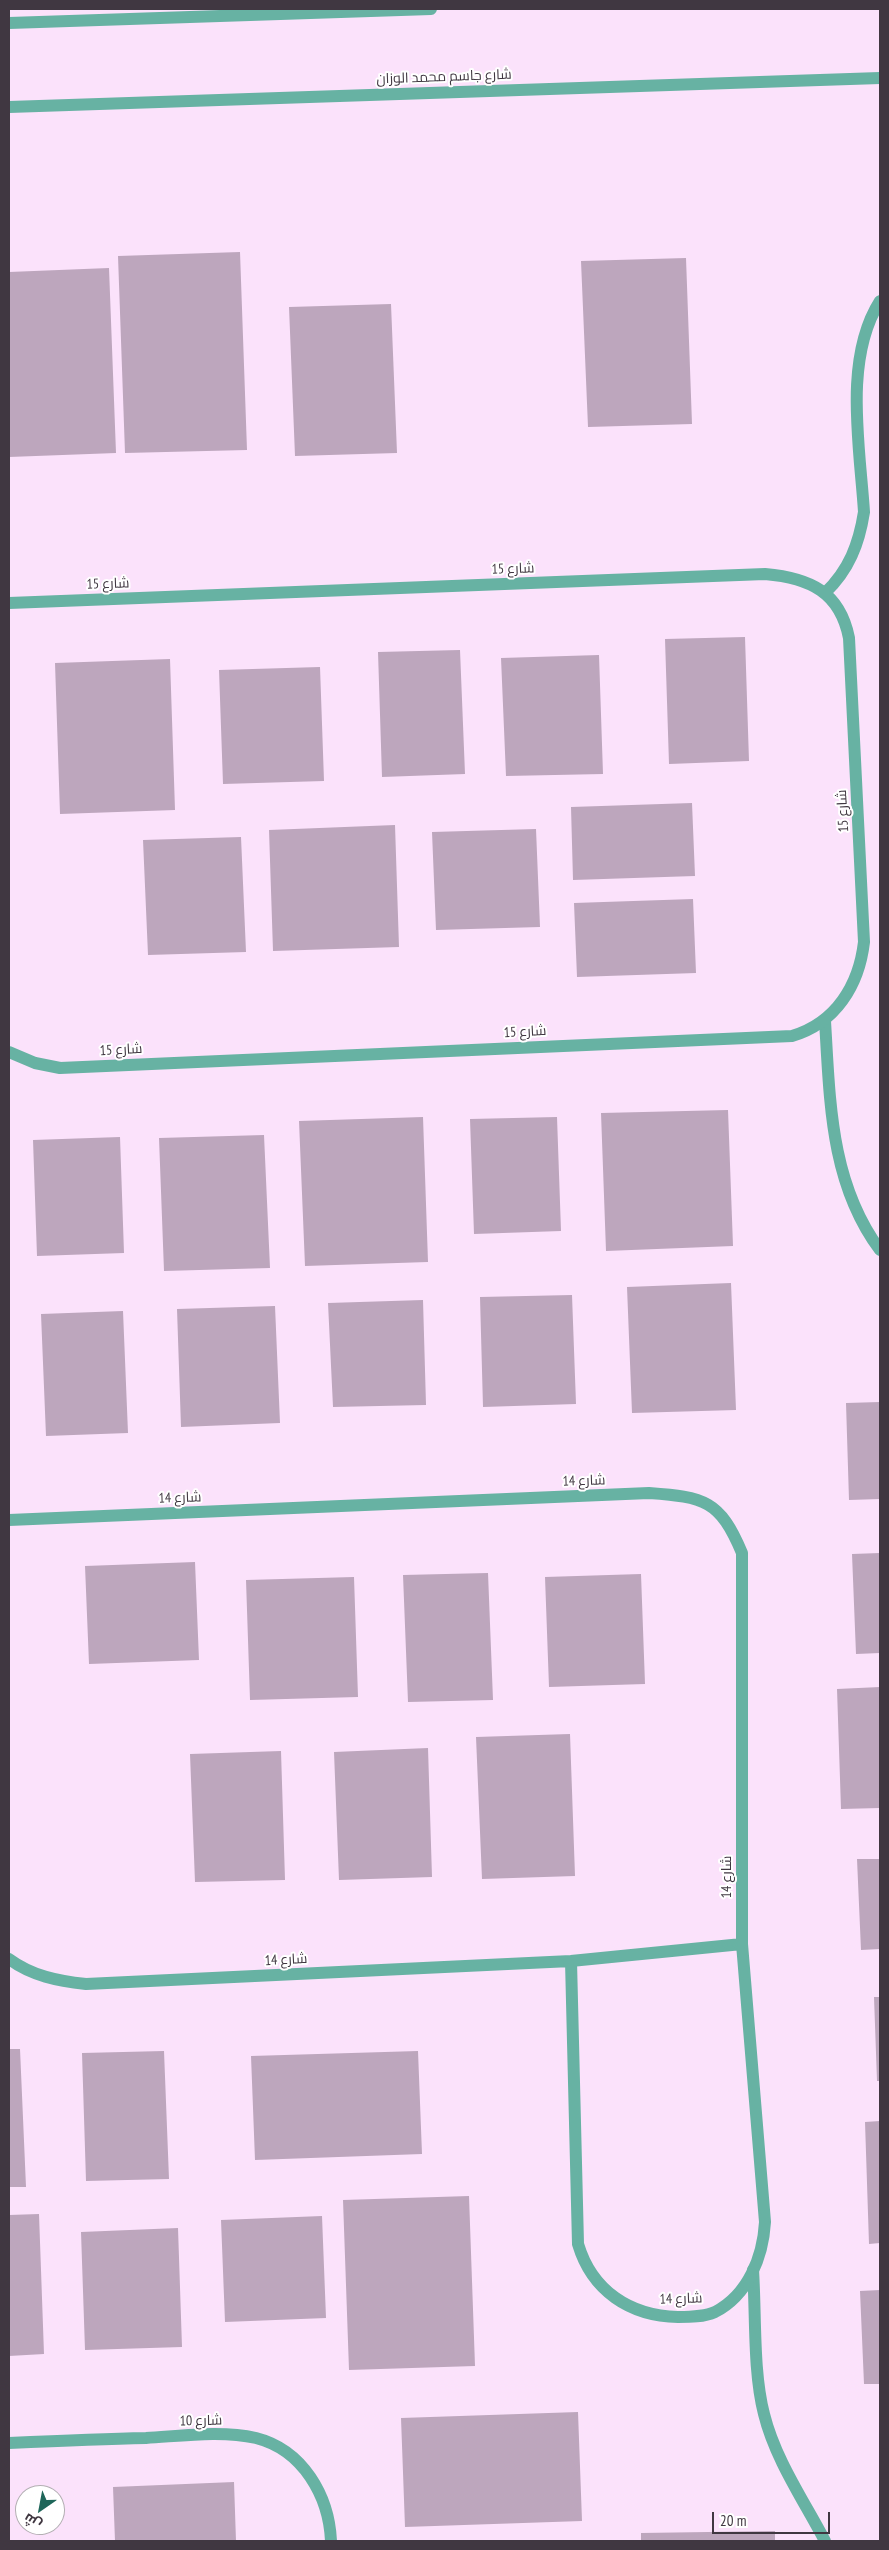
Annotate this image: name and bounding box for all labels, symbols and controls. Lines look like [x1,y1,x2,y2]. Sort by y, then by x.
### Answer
street label: شارع جاسم محمد الوزان [376,66,512,88]
street label: شارع 15 [491,560,535,578]
street label: شارع 15 [86,575,130,593]
street label: شارع 15 [833,789,853,833]
street label: شارع 15 [503,1022,547,1042]
street label: شارع 15 [99,1040,143,1060]
street label: شارع 14 [562,1472,606,1490]
street label: شارع 14 [158,1489,202,1507]
street label: شارع 14 [719,1856,735,1898]
street label: شارع 14 [264,1950,308,1970]
street label: شارع 14 [659,2290,703,2308]
street label: شارع 10 [180,2412,222,2430]
north arrow [15,2485,65,2535]
scale bar [714,2502,832,2534]
text: ش [20,2509,45,2534]
text: 20 m [720,2511,746,2530]

